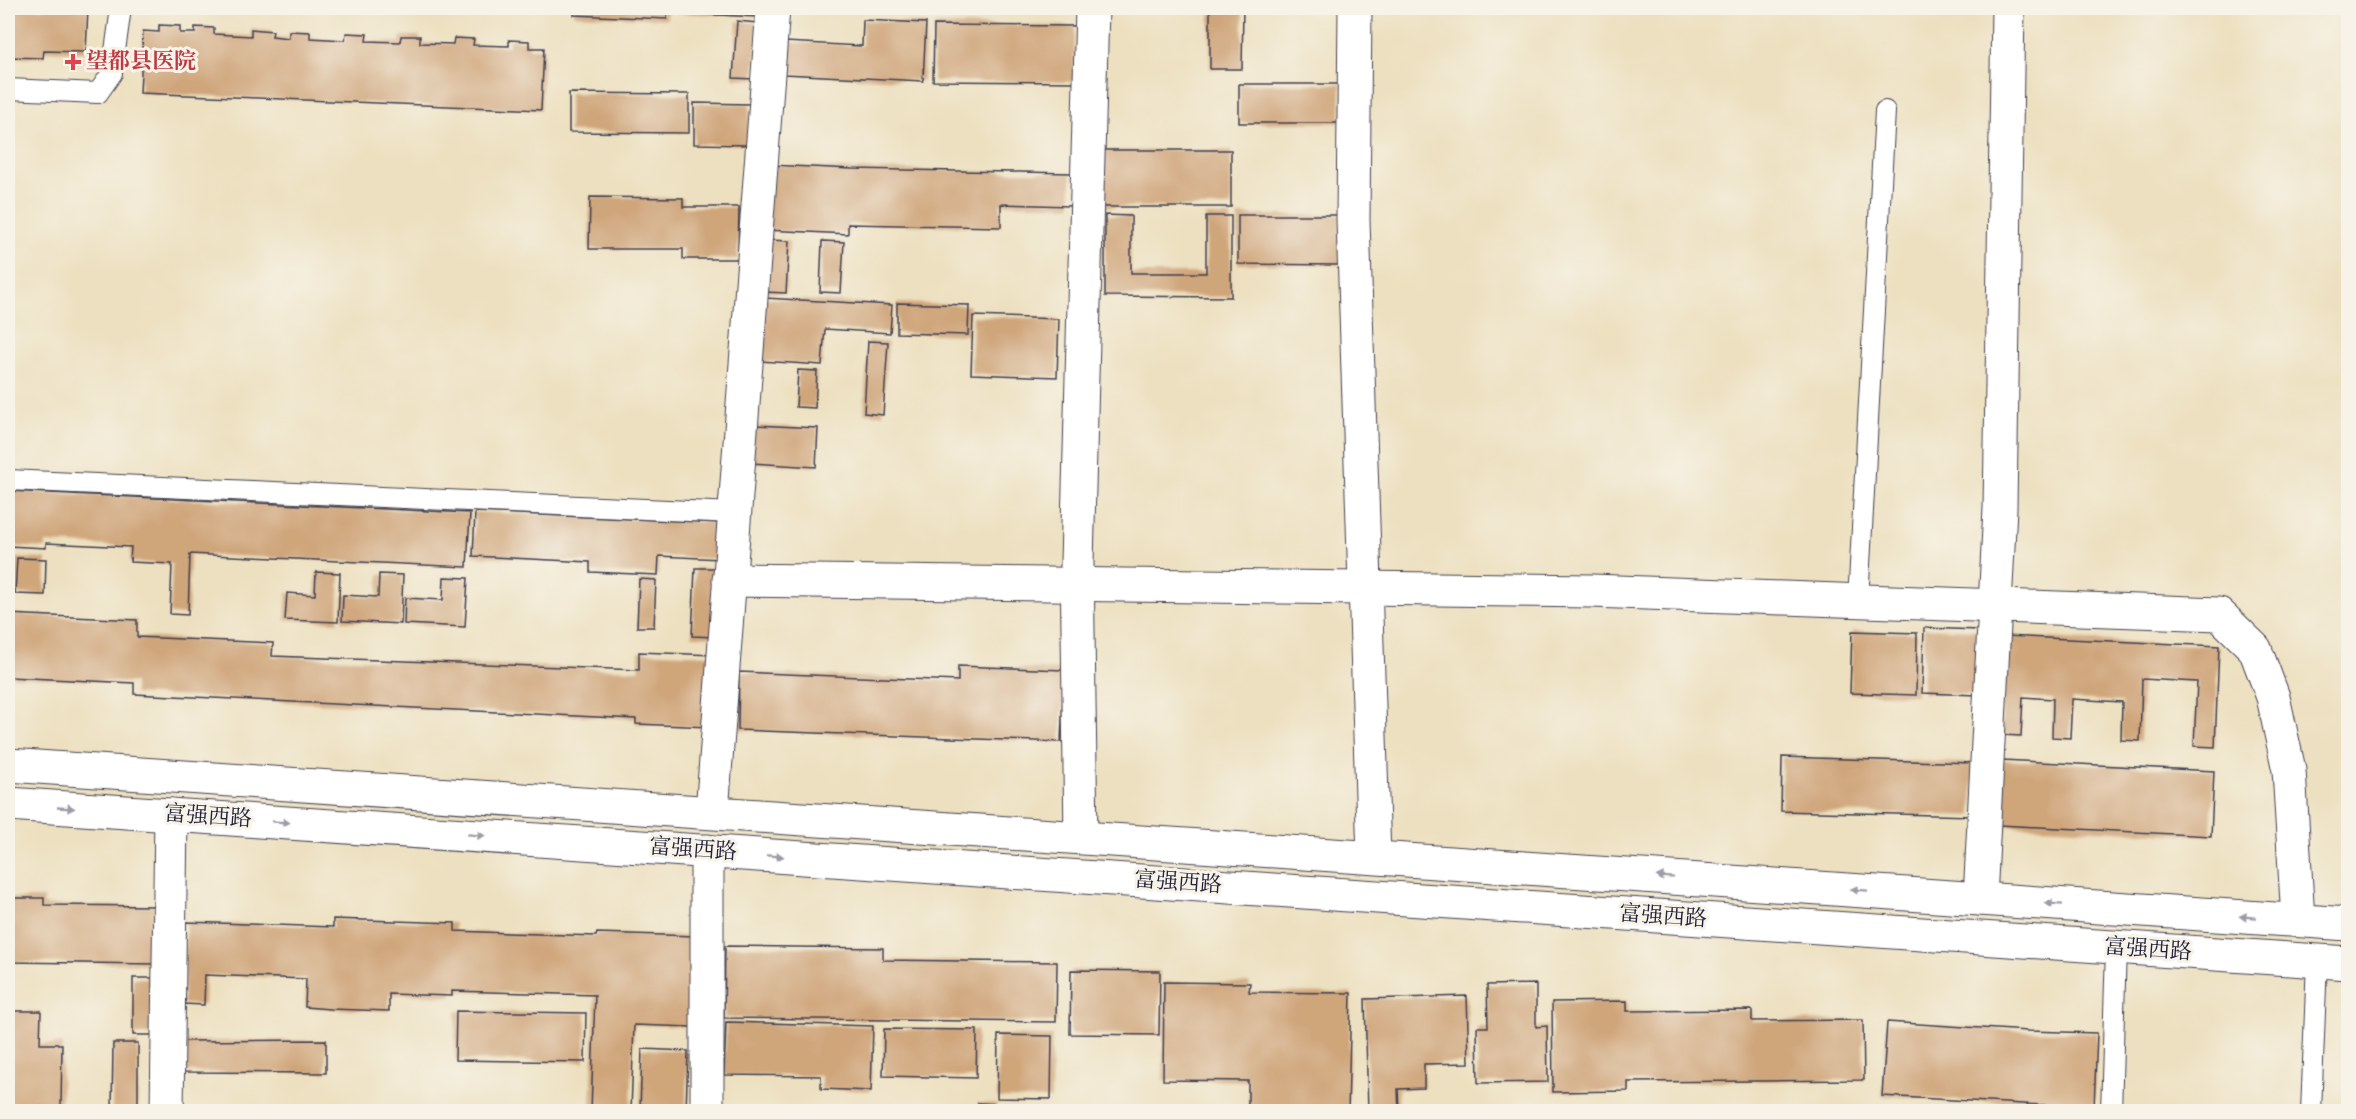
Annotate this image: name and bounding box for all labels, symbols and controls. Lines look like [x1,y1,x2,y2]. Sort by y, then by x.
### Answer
place label: 望都县医院 [86,48,196,76]
marker: 望都县医院 [64,53,82,71]
street label: 富强西路 [163,800,253,834]
one-way arrow [56,803,75,812]
one-way arrow [272,817,291,827]
one-way arrow [466,831,485,840]
street label: 富强西路 [648,833,738,867]
one-way arrow [766,851,785,861]
street label: 富强西路 [1133,866,1223,900]
one-way arrow [1655,872,1674,882]
one-way arrow [1850,886,1869,895]
one-way arrow [2044,899,2063,908]
street label: 富强西路 [1618,900,1708,934]
one-way arrow [2239,912,2258,922]
street label: 富强西路 [2103,933,2193,967]

